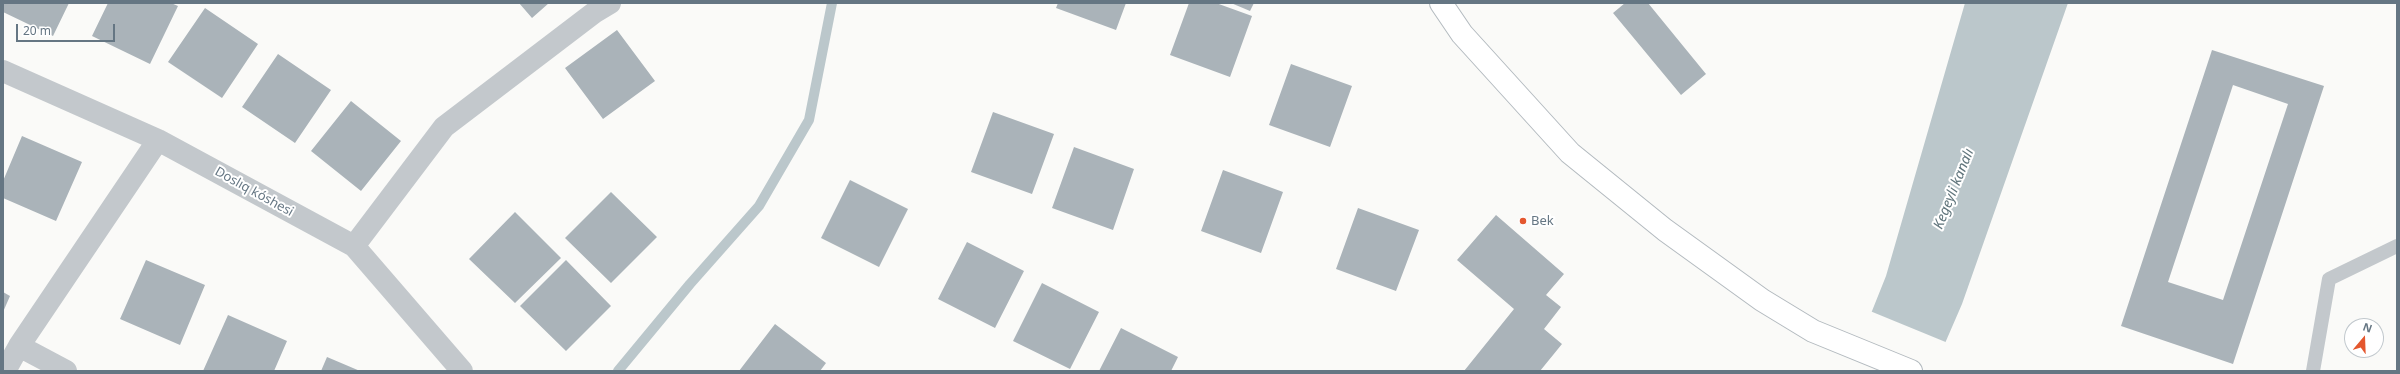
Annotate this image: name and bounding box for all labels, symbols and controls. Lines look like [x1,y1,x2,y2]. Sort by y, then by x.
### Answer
scale bar [18,16,117,42]
text: 20 m [23,22,51,39]
water label: Kegeyli kanalı [1930,146,1978,232]
street label: Doslıq kóshesi [212,164,296,220]
place label: Bek [1531,213,1554,229]
marker: Bek [1518,216,1528,226]
north arrow [2344,318,2384,358]
text: N [2361,319,2374,336]

